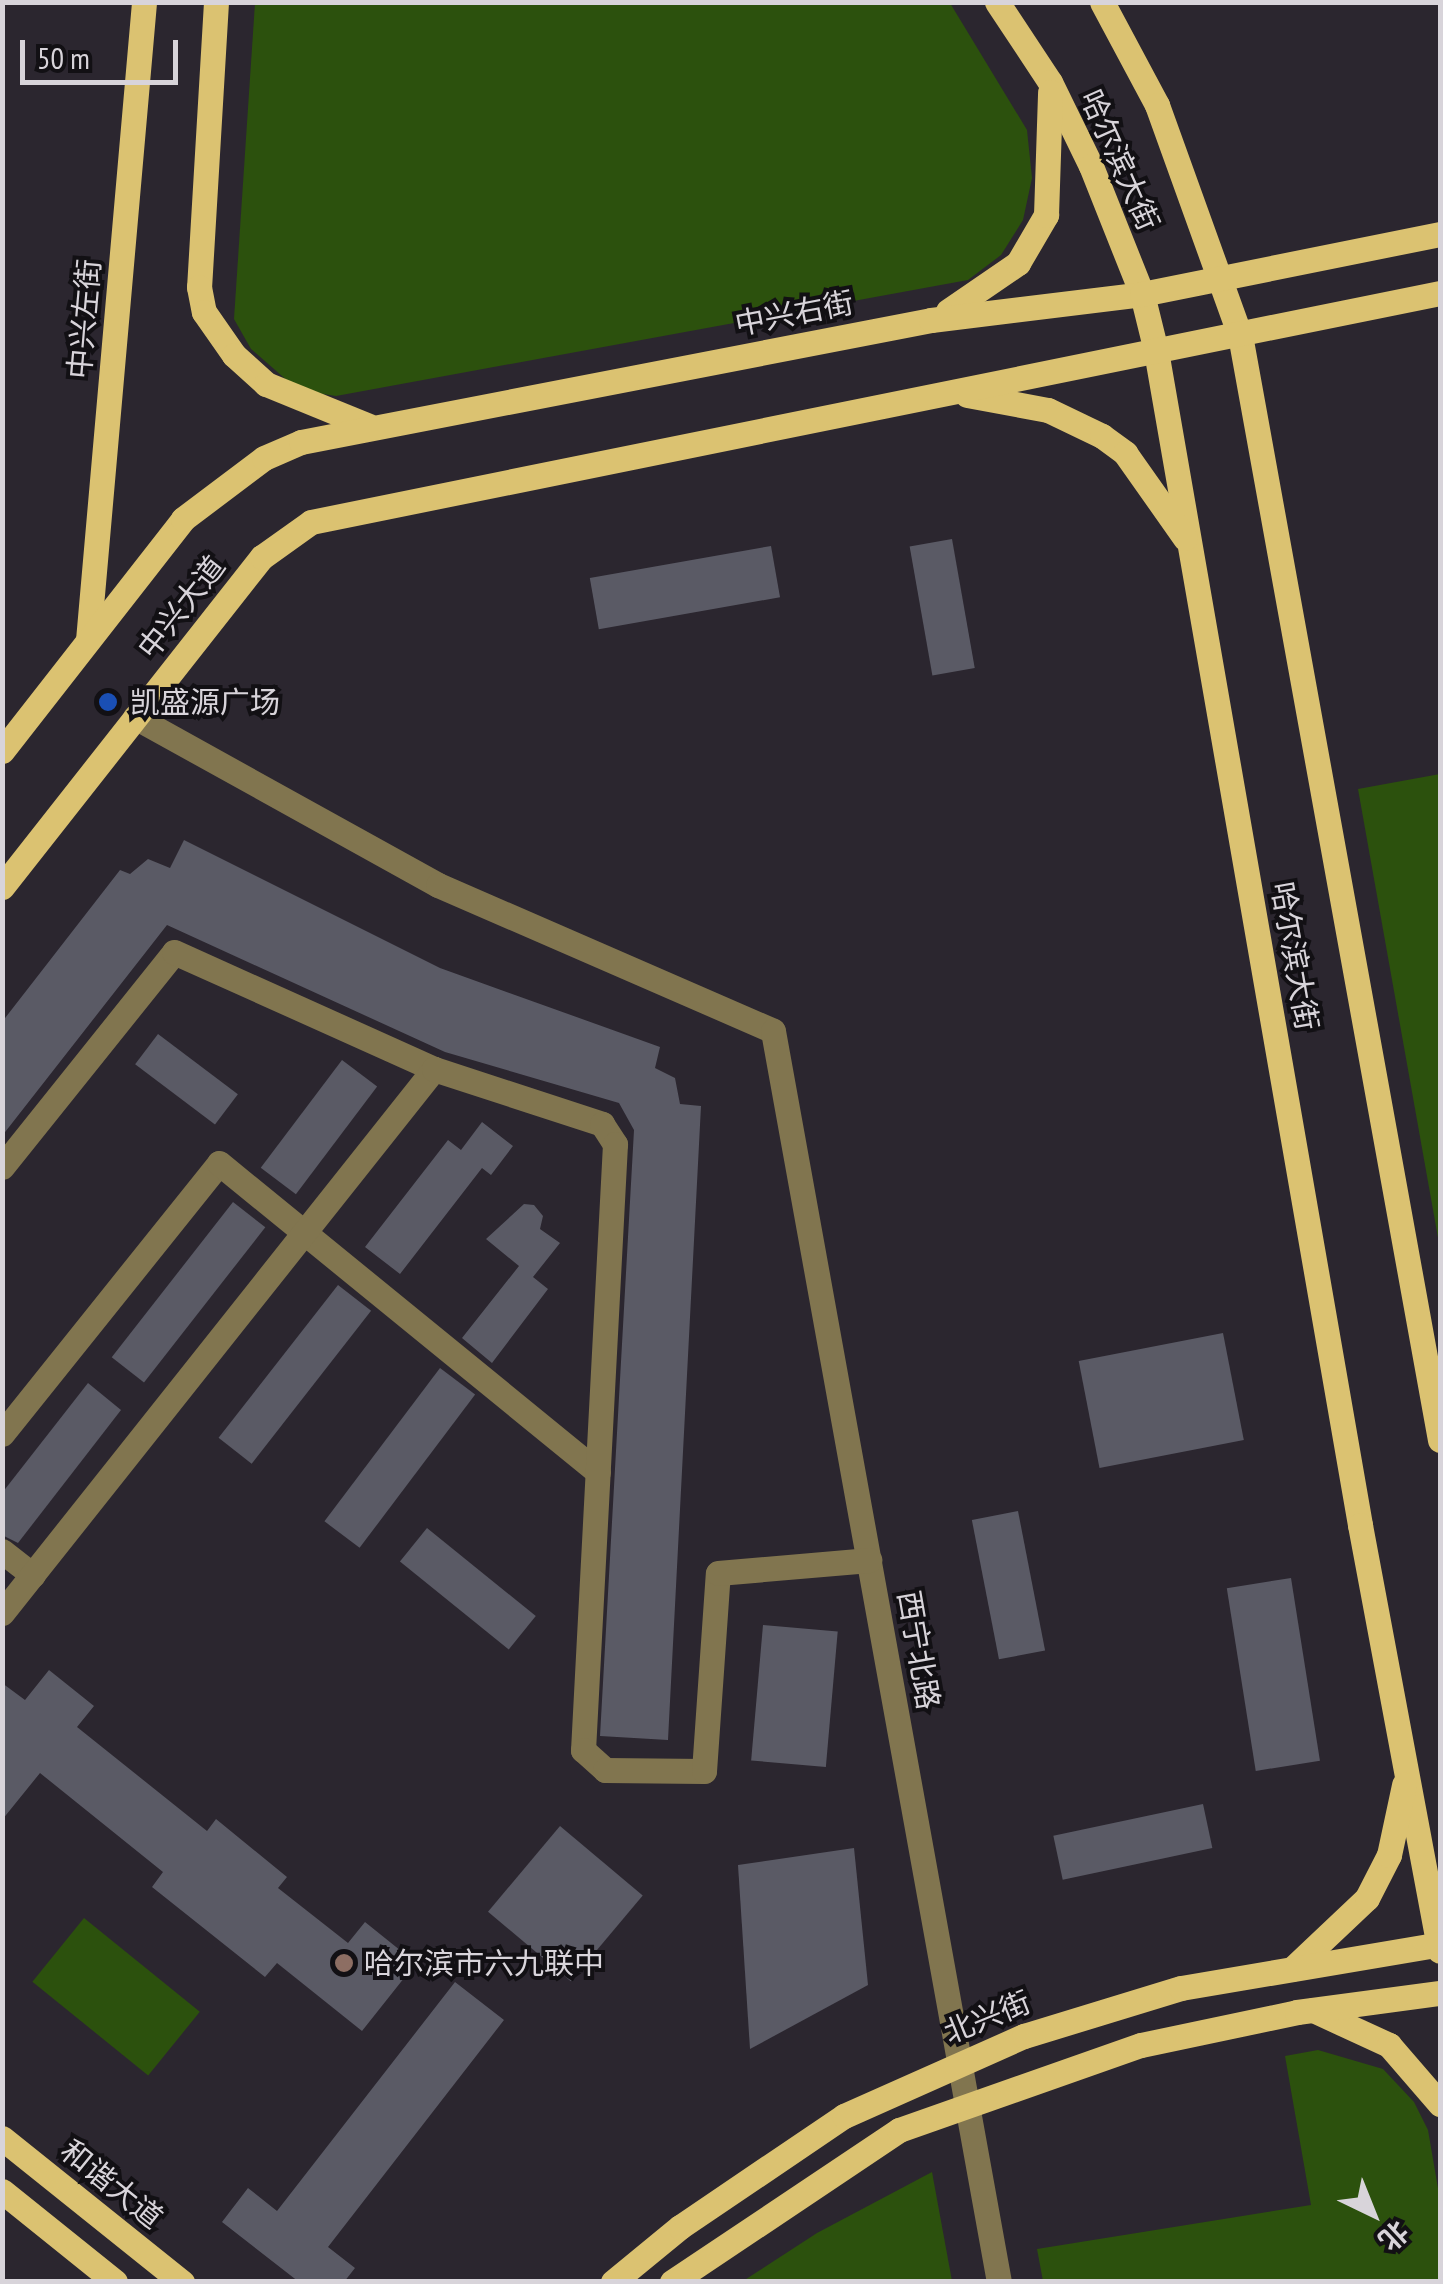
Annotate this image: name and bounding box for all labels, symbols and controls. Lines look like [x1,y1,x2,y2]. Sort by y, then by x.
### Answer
scale bar [25,20,182,82]
text: 50 m [37,38,90,77]
street label: 哈尔滨大街 [1073,84,1167,236]
street label: 中兴左街 [61,258,107,380]
street label: 中兴右街 [732,284,856,342]
street label: 中兴大道 [130,549,232,665]
place label: 凯盛源广场 [130,684,280,720]
marker: 凯盛源广场 [95,689,121,715]
street label: 哈尔滨大街 [1264,879,1326,1033]
street label: 西宁北路 [891,1588,947,1712]
place label: 哈尔滨市六九联中 [364,1945,604,1981]
marker: 哈尔滨市六九联中 [333,1952,355,1974]
street label: 北兴街 [939,1983,1035,2051]
street label: 和谐大道 [54,2132,170,2236]
north arrow [1323,2164,1423,2264]
text: 北 [1371,2213,1417,2259]

